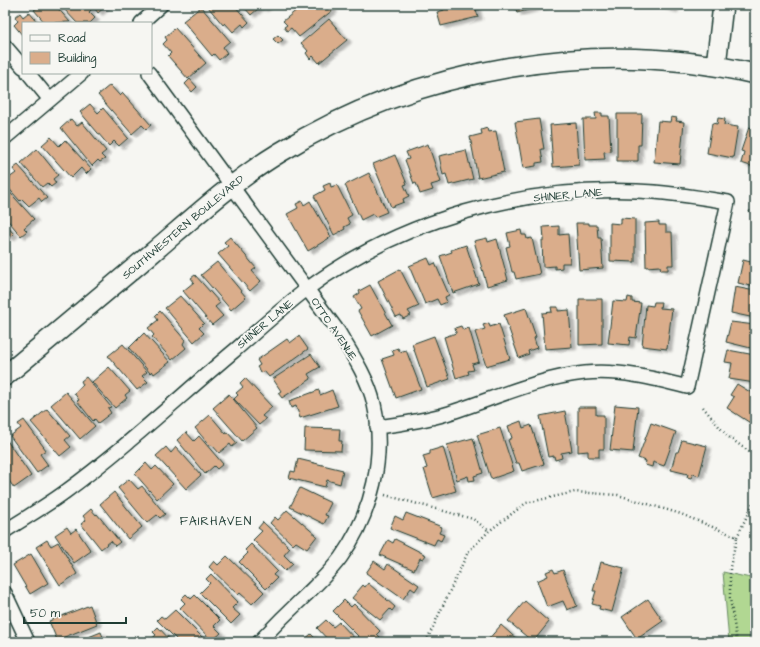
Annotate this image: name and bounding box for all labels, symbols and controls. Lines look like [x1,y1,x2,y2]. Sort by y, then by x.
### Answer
legend [22,22,152,74]
text: Road [58,30,86,47]
text: Building [58,50,96,68]
street label: SOUTHWESTERN BOULEVARD [119,171,247,283]
street label: SHINER LANE [533,184,604,205]
street label: OTTO AVENUE [307,295,361,364]
street label: SHINER LANE [234,296,297,352]
district label: FAIRHAVEN [180,513,252,530]
scale bar [24,599,126,625]
text: 50 m [30,605,61,622]

